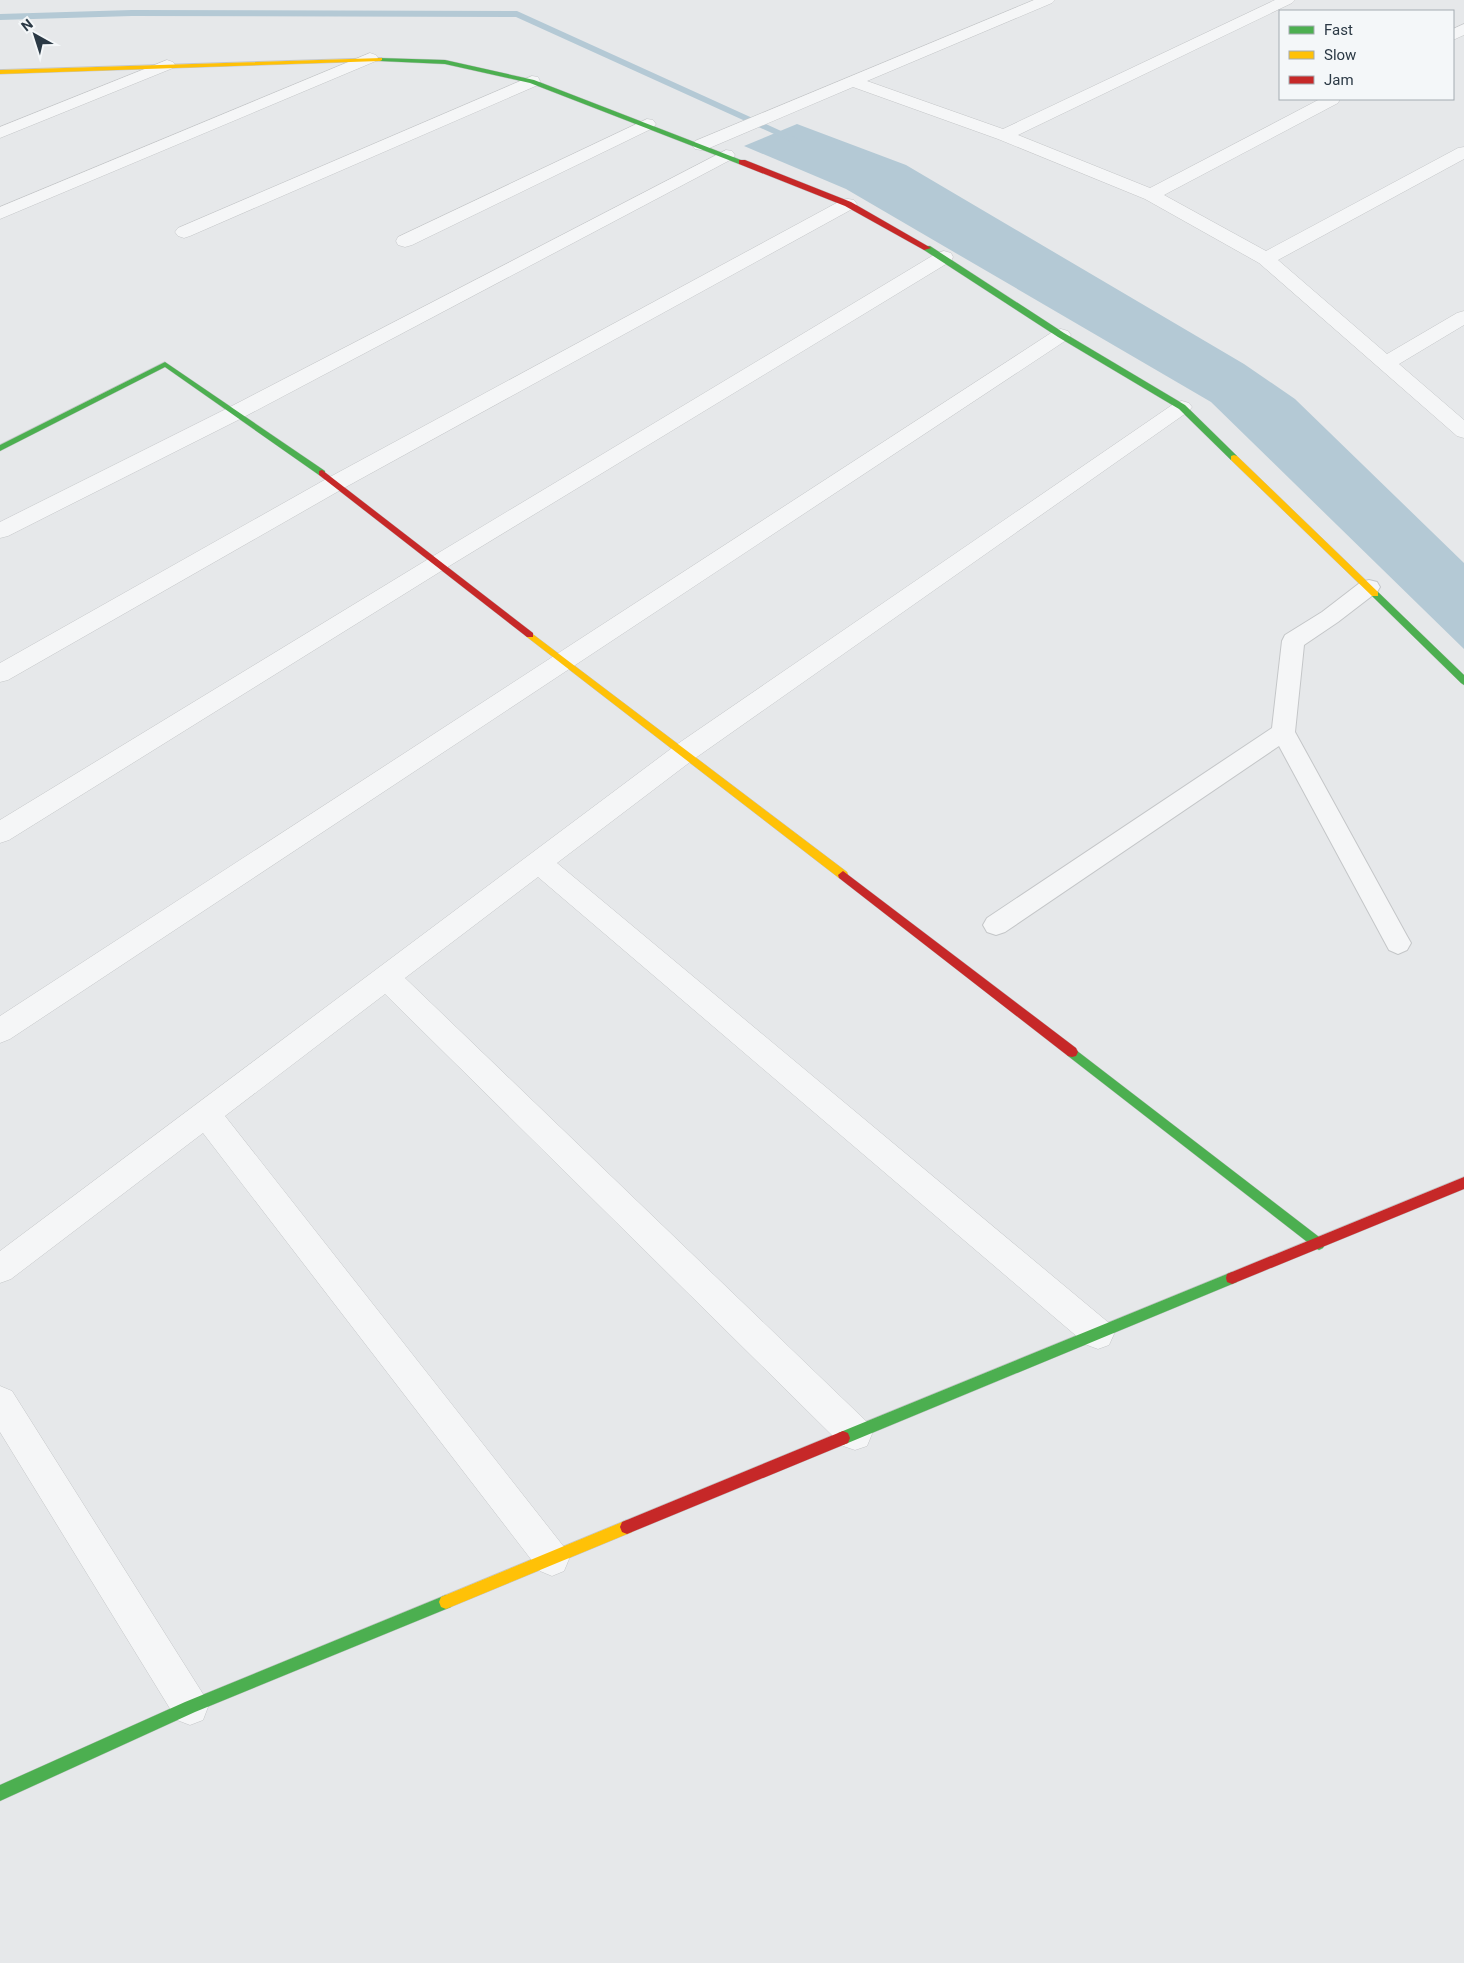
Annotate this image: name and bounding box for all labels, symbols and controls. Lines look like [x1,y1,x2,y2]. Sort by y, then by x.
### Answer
north arrow [10,10,60,60]
legend [1279,10,1454,100]
text: N [18,16,36,34]
text: Fast [1324,21,1353,39]
text: Slow [1324,46,1356,64]
text: Jam [1324,71,1354,89]

